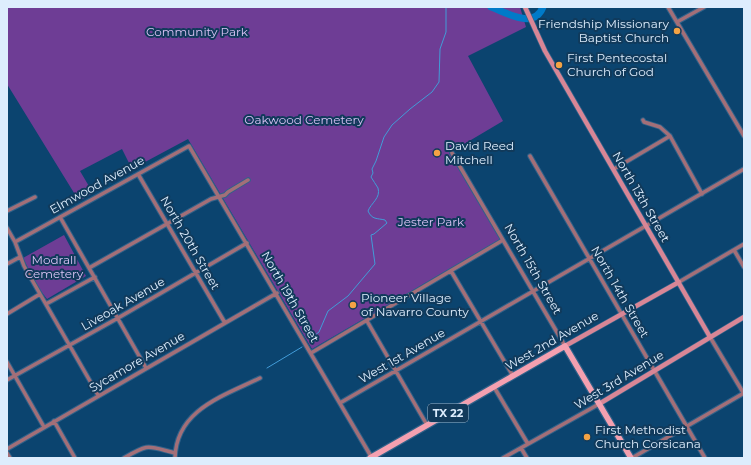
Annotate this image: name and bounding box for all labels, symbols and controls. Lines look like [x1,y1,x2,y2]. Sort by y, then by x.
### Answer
place label: Friendship Missionary Baptist Church [538,16,669,45]
park label: Community Park [146,24,249,39]
marker: Friendship Missionary Baptist Church [672,26,682,36]
place label: First Pentecostal Church of God [567,50,667,79]
marker: First Pentecostal Church of God [554,60,564,70]
park label: Oakwood Cemetery [244,112,364,127]
place label: David Reed Mitchell [445,138,514,167]
marker: David Reed Mitchell [432,148,442,158]
street label: North 13th Street [609,149,673,245]
street label: Elmwood Avenue [47,152,147,217]
street label: North 20th Street [158,193,223,292]
park label: Jester Park [397,214,465,229]
street label: North 15th Street [501,221,565,317]
street label: North 14th Street [588,243,653,340]
street label: North 19th Street [258,249,323,345]
park label: Modrall Cemetery [25,252,84,281]
street label: Liveoak Avenue [78,274,167,334]
place label: Pioneer Village of Navarro County [361,290,469,319]
marker: Pioneer Village of Navarro County [348,300,358,310]
street label: West 2nd Avenue [502,308,601,373]
street label: West 1st Avenue [356,325,448,386]
street label: Sycamore Avenue [86,328,187,395]
street label: West 3rd Avenue [571,347,666,412]
road number: TX 22 [428,404,468,422]
place label: First Methodist Church Corsicana [595,422,701,451]
marker: First Methodist Church Corsicana [582,432,592,442]

